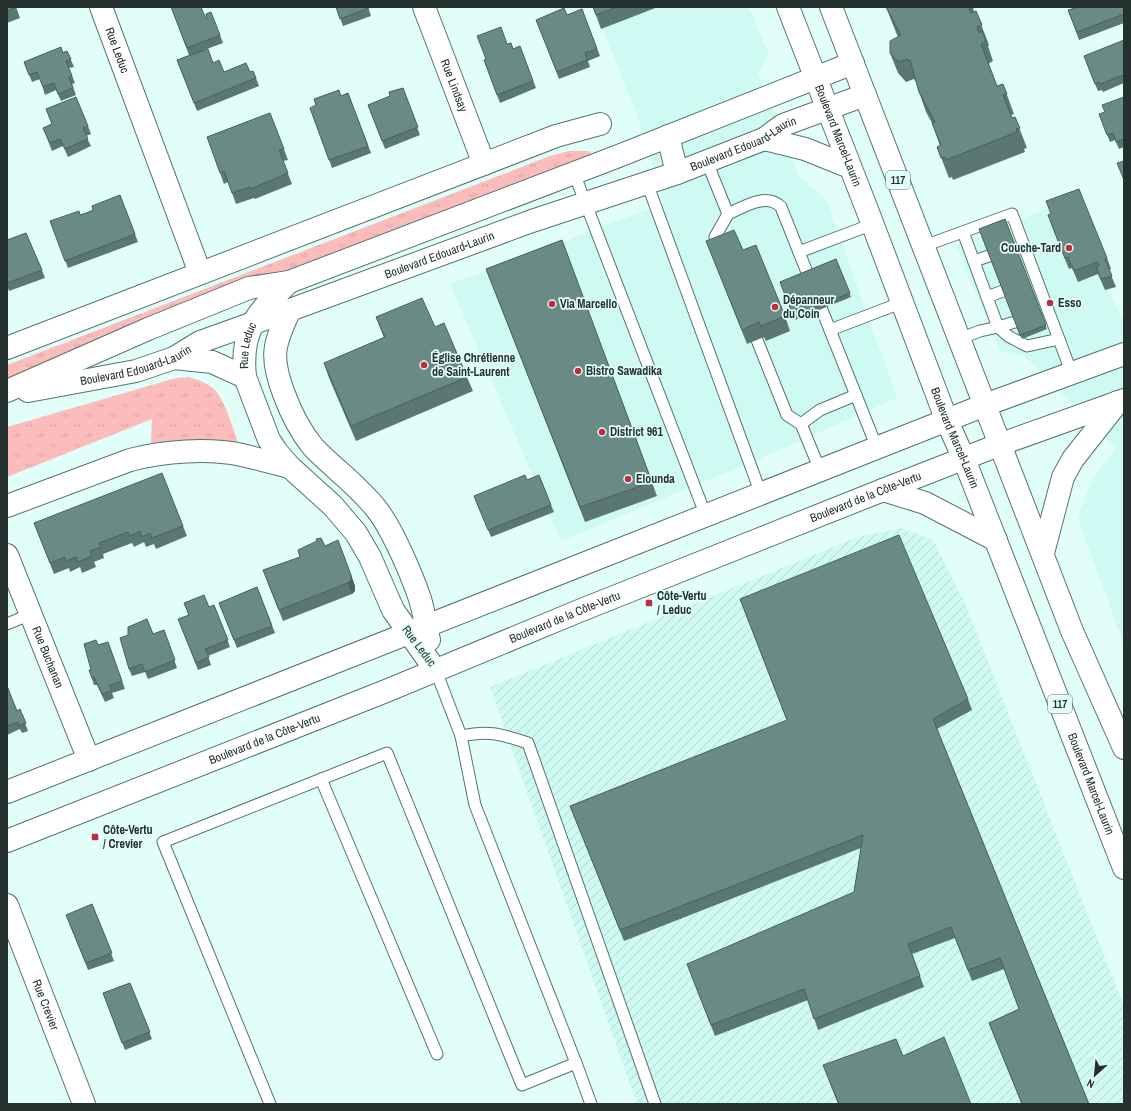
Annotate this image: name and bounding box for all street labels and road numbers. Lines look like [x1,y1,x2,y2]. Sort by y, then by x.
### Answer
street label: Rue Leduc [101,25,133,75]
street label: Rue Lindsay [437,57,471,114]
street label: Boulevard Marcel-Laurin [811,82,865,189]
street label: Boulevard Edouard-Laurin [688,113,798,175]
road number: 117 [886,171,910,189]
street label: Boulevard Edouard-Laurin [382,228,497,282]
street label: Rue Leduc [236,319,260,369]
street label: Boulevard Edouard-Laurin [79,341,194,389]
street label: Boulevard Marcel-Laurin [927,385,983,491]
street label: Boulevard de la Côte-Vertu [808,468,924,526]
street label: Boulevard de la Côte-Vertu [507,587,623,647]
street label: Rue Leduc [398,622,440,670]
street label: Rue Buchanan [28,624,67,690]
road number: 117 [1048,695,1072,713]
street label: Boulevard de la Côte-Vertu [207,710,323,768]
street label: Boulevard Marcel-Laurin [1064,731,1118,837]
street label: Rue Crevier [29,977,63,1033]

